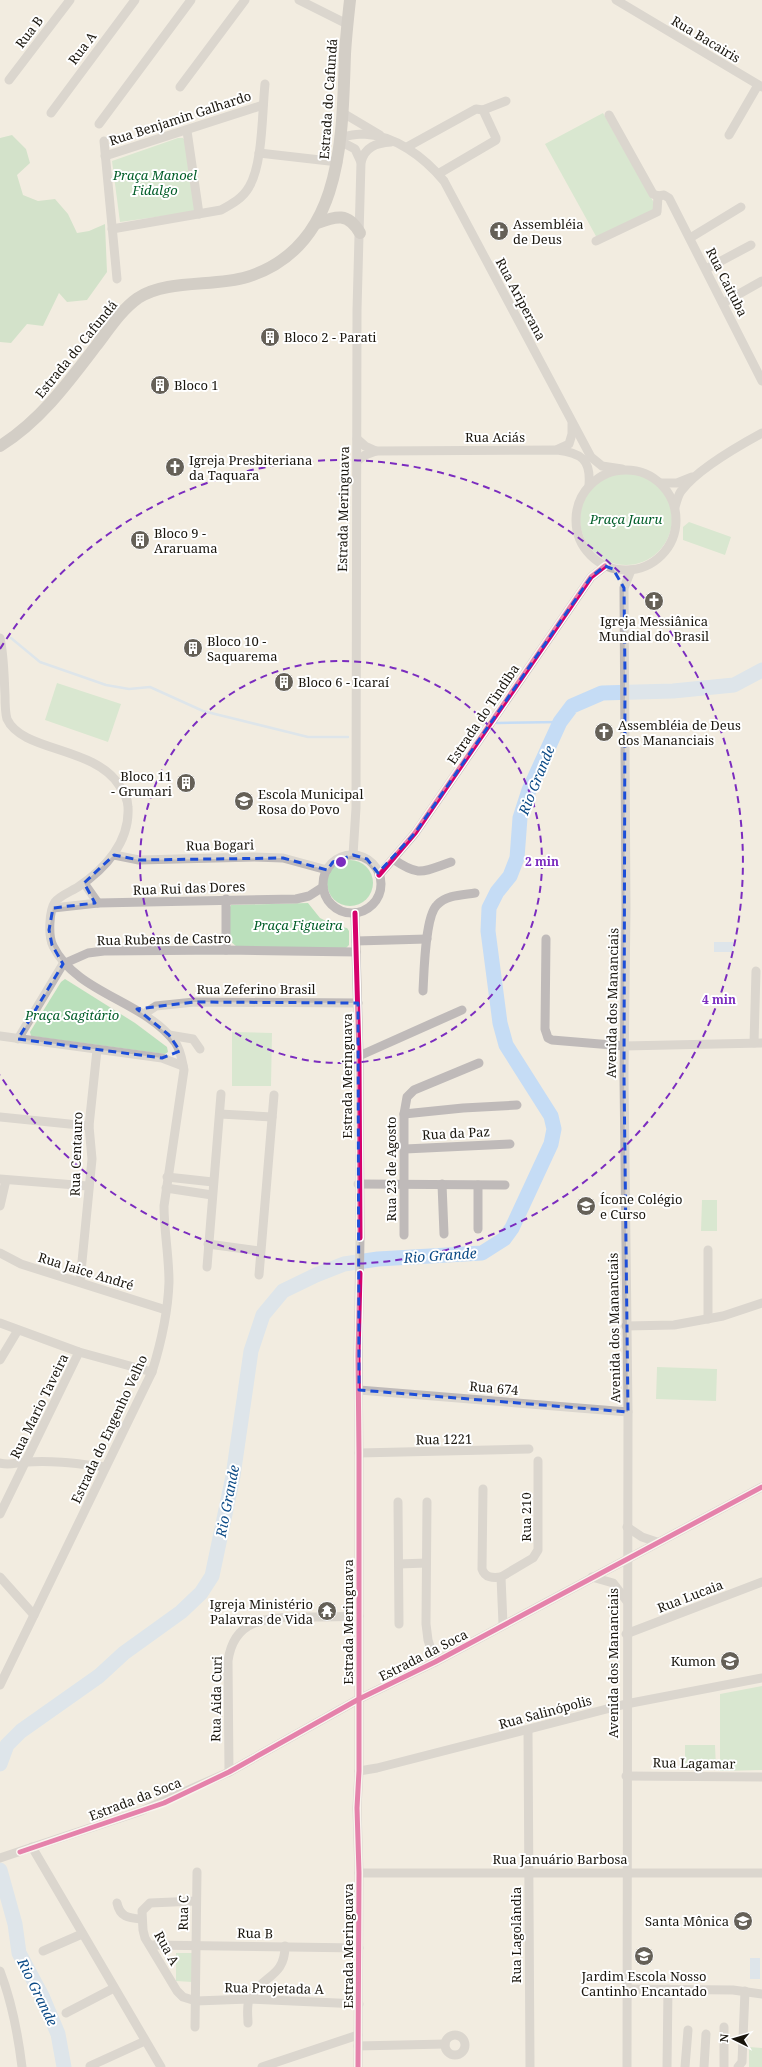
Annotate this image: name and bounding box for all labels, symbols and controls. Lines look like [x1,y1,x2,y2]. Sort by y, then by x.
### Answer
street label: Rua Bacairis [668,11,744,67]
street label: Rua B [11,12,47,52]
street label: Rua A [64,27,101,68]
street label: Estrada do Cafundá [315,38,341,160]
street label: Rua Benjamin Galhardo [107,86,253,150]
park label: Praça Manoel Fidalgo [112,166,197,199]
place label: Assembléia de Deus [513,215,584,248]
church icon: Assembléia de Deus [488,220,510,242]
street label: Rua Caituba [702,244,752,320]
street label: Rua Ariperana [492,255,550,343]
street label: Estrada do Cafundá [31,296,121,402]
building icon: Bloco 2 - Parati [259,326,281,348]
place label: Bloco 2 - Parati [284,328,376,346]
building icon: Bloco 1 [149,374,171,396]
place label: Bloco 1 [174,376,219,394]
street label: Rua Aciás [465,428,525,446]
street label: Estrada Meringuava [333,446,353,572]
place label: Igreja Presbiteriana da Taquara [189,451,312,484]
church icon: Igreja Presbiteriana da Taquara [164,456,186,478]
park label: Praça Jauru [589,510,662,528]
place label: Bloco 9 - Araruama [154,524,218,557]
building icon: Bloco 9 - Araruama [129,529,151,551]
church icon: Igreja Messiânica Mundial do Brasil [643,590,665,612]
place label: Igreja Messiânica Mundial do Brasil [599,612,709,645]
place label: Bloco 10 - Saquarema [207,632,278,665]
building icon: Bloco 10 - Saquarema [182,637,204,659]
street label: Estrada do Tindiba [443,660,523,768]
building icon: Bloco 6 - Icaraí [273,671,295,693]
place label: Bloco 6 - Icaraí [298,673,390,691]
place label: Assembléia de Deus dos Mananciais [618,716,741,749]
church icon: Assembléia de Deus dos Mananciais [593,721,615,743]
water label: Rio Grande [513,743,559,818]
place label: Bloco 11 - Grumari [111,767,172,800]
building icon: Bloco 11 - Grumari [175,772,197,794]
place label: Escola Municipal Rosa do Povo [258,785,363,818]
school or university icon: Escola Municipal Rosa do Povo [233,790,255,812]
street label: Rua Bogari [186,835,254,855]
text: 2 min [525,853,559,870]
centre of rings [334,855,348,869]
street label: Rua Rui das Dores [133,877,246,899]
park label: Praça Figueira [253,916,343,934]
street label: Avenida dos Mananciais [602,928,622,1078]
street label: Rua Rubens de Castro [97,929,231,949]
street label: Rua Zeferino Brasil [196,980,316,998]
text: 4 min [702,991,736,1008]
park label: Praça Sagitário [24,1006,119,1024]
street label: Estrada Meringuava [338,1013,356,1139]
street label: Rua Centauro [66,1111,86,1197]
street label: Rua 23 de Agosto [382,1116,400,1222]
street label: Rua da Paz [422,1122,490,1144]
place label: Ícone Colégio e Curso [600,1190,683,1223]
school or university icon: Ícone Colégio e Curso [575,1195,597,1217]
water label: Rio Grande [402,1243,477,1267]
street label: Rua Jaice André [36,1248,136,1294]
street label: Avenida dos Mananciais [604,1253,624,1403]
street label: Rua Mario Taveira [6,1350,72,1462]
street label: Estrada do Engenho Velho [67,1352,151,1506]
street label: Rua 674 [469,1377,520,1399]
street label: Rua 1221 [416,1430,472,1448]
water label: Rio Grande [211,1463,243,1540]
street label: Rua 210 [517,1492,535,1542]
street label: Estrada Meringuava [339,1559,357,1685]
street label: Rua Lucaia [655,1575,725,1617]
street label: Avenida dos Mananciais [604,1588,622,1738]
place label: Igreja Ministério Palavras de Vida [209,1595,313,1628]
temple icon: Igreja Ministério Palavras de Vida [316,1600,338,1622]
street label: Estrada da Soca [376,1625,470,1685]
school or university icon: Kumon [719,1650,741,1672]
place label: Kumon [671,1652,717,1670]
street label: Rua Aida Curi [206,1656,226,1742]
street label: Rua Salinópolis [497,1691,594,1733]
street label: Rua Lagamar [652,1753,736,1773]
street label: Estrada da Soca [86,1773,184,1825]
street label: Rua Januário Barbosa [492,1850,628,1868]
street label: Estrada Meringuava [339,1883,357,2009]
street label: Rua Lagolândia [507,1887,525,1983]
street label: Rua C [174,1895,192,1931]
school or university icon: Santa Mônica [732,1910,754,1932]
place label: Santa Mônica [645,1912,729,1930]
street label: Rua B [237,1924,273,1942]
street label: Rua A [150,1928,184,1969]
school or university icon: Jardim Escola Nosso Cantinho Encantado [633,1945,655,1967]
water label: Rio Grande [13,1954,63,2029]
place label: Jardim Escola Nosso Cantinho Encantado [580,1967,707,2000]
street label: Rua Projetada A [224,1978,325,1998]
north arrow [714,2019,754,2059]
text: N [716,2033,731,2043]

